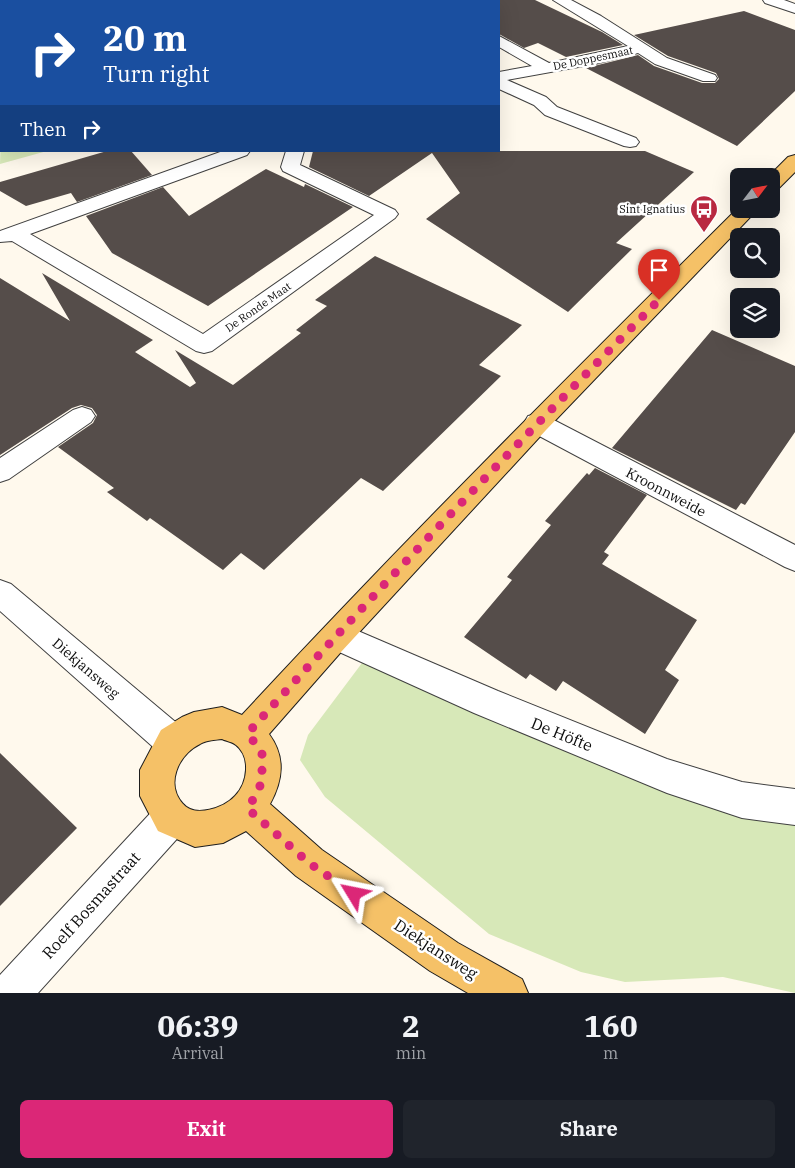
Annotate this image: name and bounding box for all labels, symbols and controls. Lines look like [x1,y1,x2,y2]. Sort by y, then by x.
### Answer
text: 20 m [103,15,187,61]
icon: right [20,20,85,85]
street label: De Doppesmaat [552,43,634,73]
text: Turn right [103,59,210,88]
icon: right [77,115,105,143]
text: Then [20,117,67,141]
north arrow [730,168,780,218]
map controls [730,168,780,338]
bus stop icon: Sint Ignatius [689,194,719,233]
place label: Sint Ignatius [619,202,685,216]
button: search [730,228,780,278]
pin [638,249,680,300]
icon: arrive [645,256,673,284]
street label: De Ronde Maat [222,279,294,335]
button: layers [730,288,780,338]
street label: Kroonnweide [623,463,709,521]
street label: Diekjansweg [49,634,124,702]
street label: De Höfte [528,713,596,755]
street label: Roelf Bosmastraat [38,847,145,963]
position arrow [327,867,379,919]
street label: Diekjansweg [391,915,482,984]
text: 06:39 [157,1006,238,1045]
text: 2 [402,1006,420,1045]
text: 160 [584,1006,638,1045]
text: Arrival [172,1043,224,1063]
text: min [396,1043,426,1063]
text: m [603,1043,618,1063]
button: Exit [20,1100,393,1158]
button: Share [403,1100,775,1158]

